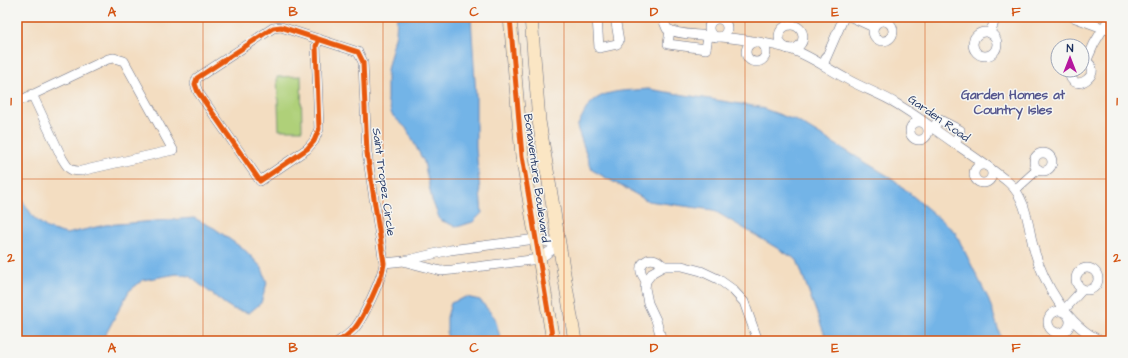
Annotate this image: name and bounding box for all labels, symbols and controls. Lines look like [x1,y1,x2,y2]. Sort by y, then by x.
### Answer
text: A [108,3,117,21]
text: B [288,3,298,21]
text: C [469,3,479,21]
text: D [650,3,659,21]
text: E [831,3,839,21]
text: F [1011,3,1021,21]
north arrow [1050,38,1090,78]
text: N [1067,41,1074,56]
district label: Garden Homes at Country Isles [961,86,1066,120]
street label: Garden Road [904,91,973,146]
text: 1 [10,92,12,110]
text: 1 [1116,92,1118,110]
street label: Bonaventure Boulevard [519,113,554,244]
street label: Saint Tropez Circle [368,127,400,238]
text: 2 [6,249,15,267]
text: 2 [1112,249,1121,267]
text: A [108,339,117,357]
text: B [288,339,298,357]
text: C [469,339,479,357]
text: D [650,339,659,357]
text: E [831,339,839,357]
text: F [1011,339,1021,357]

